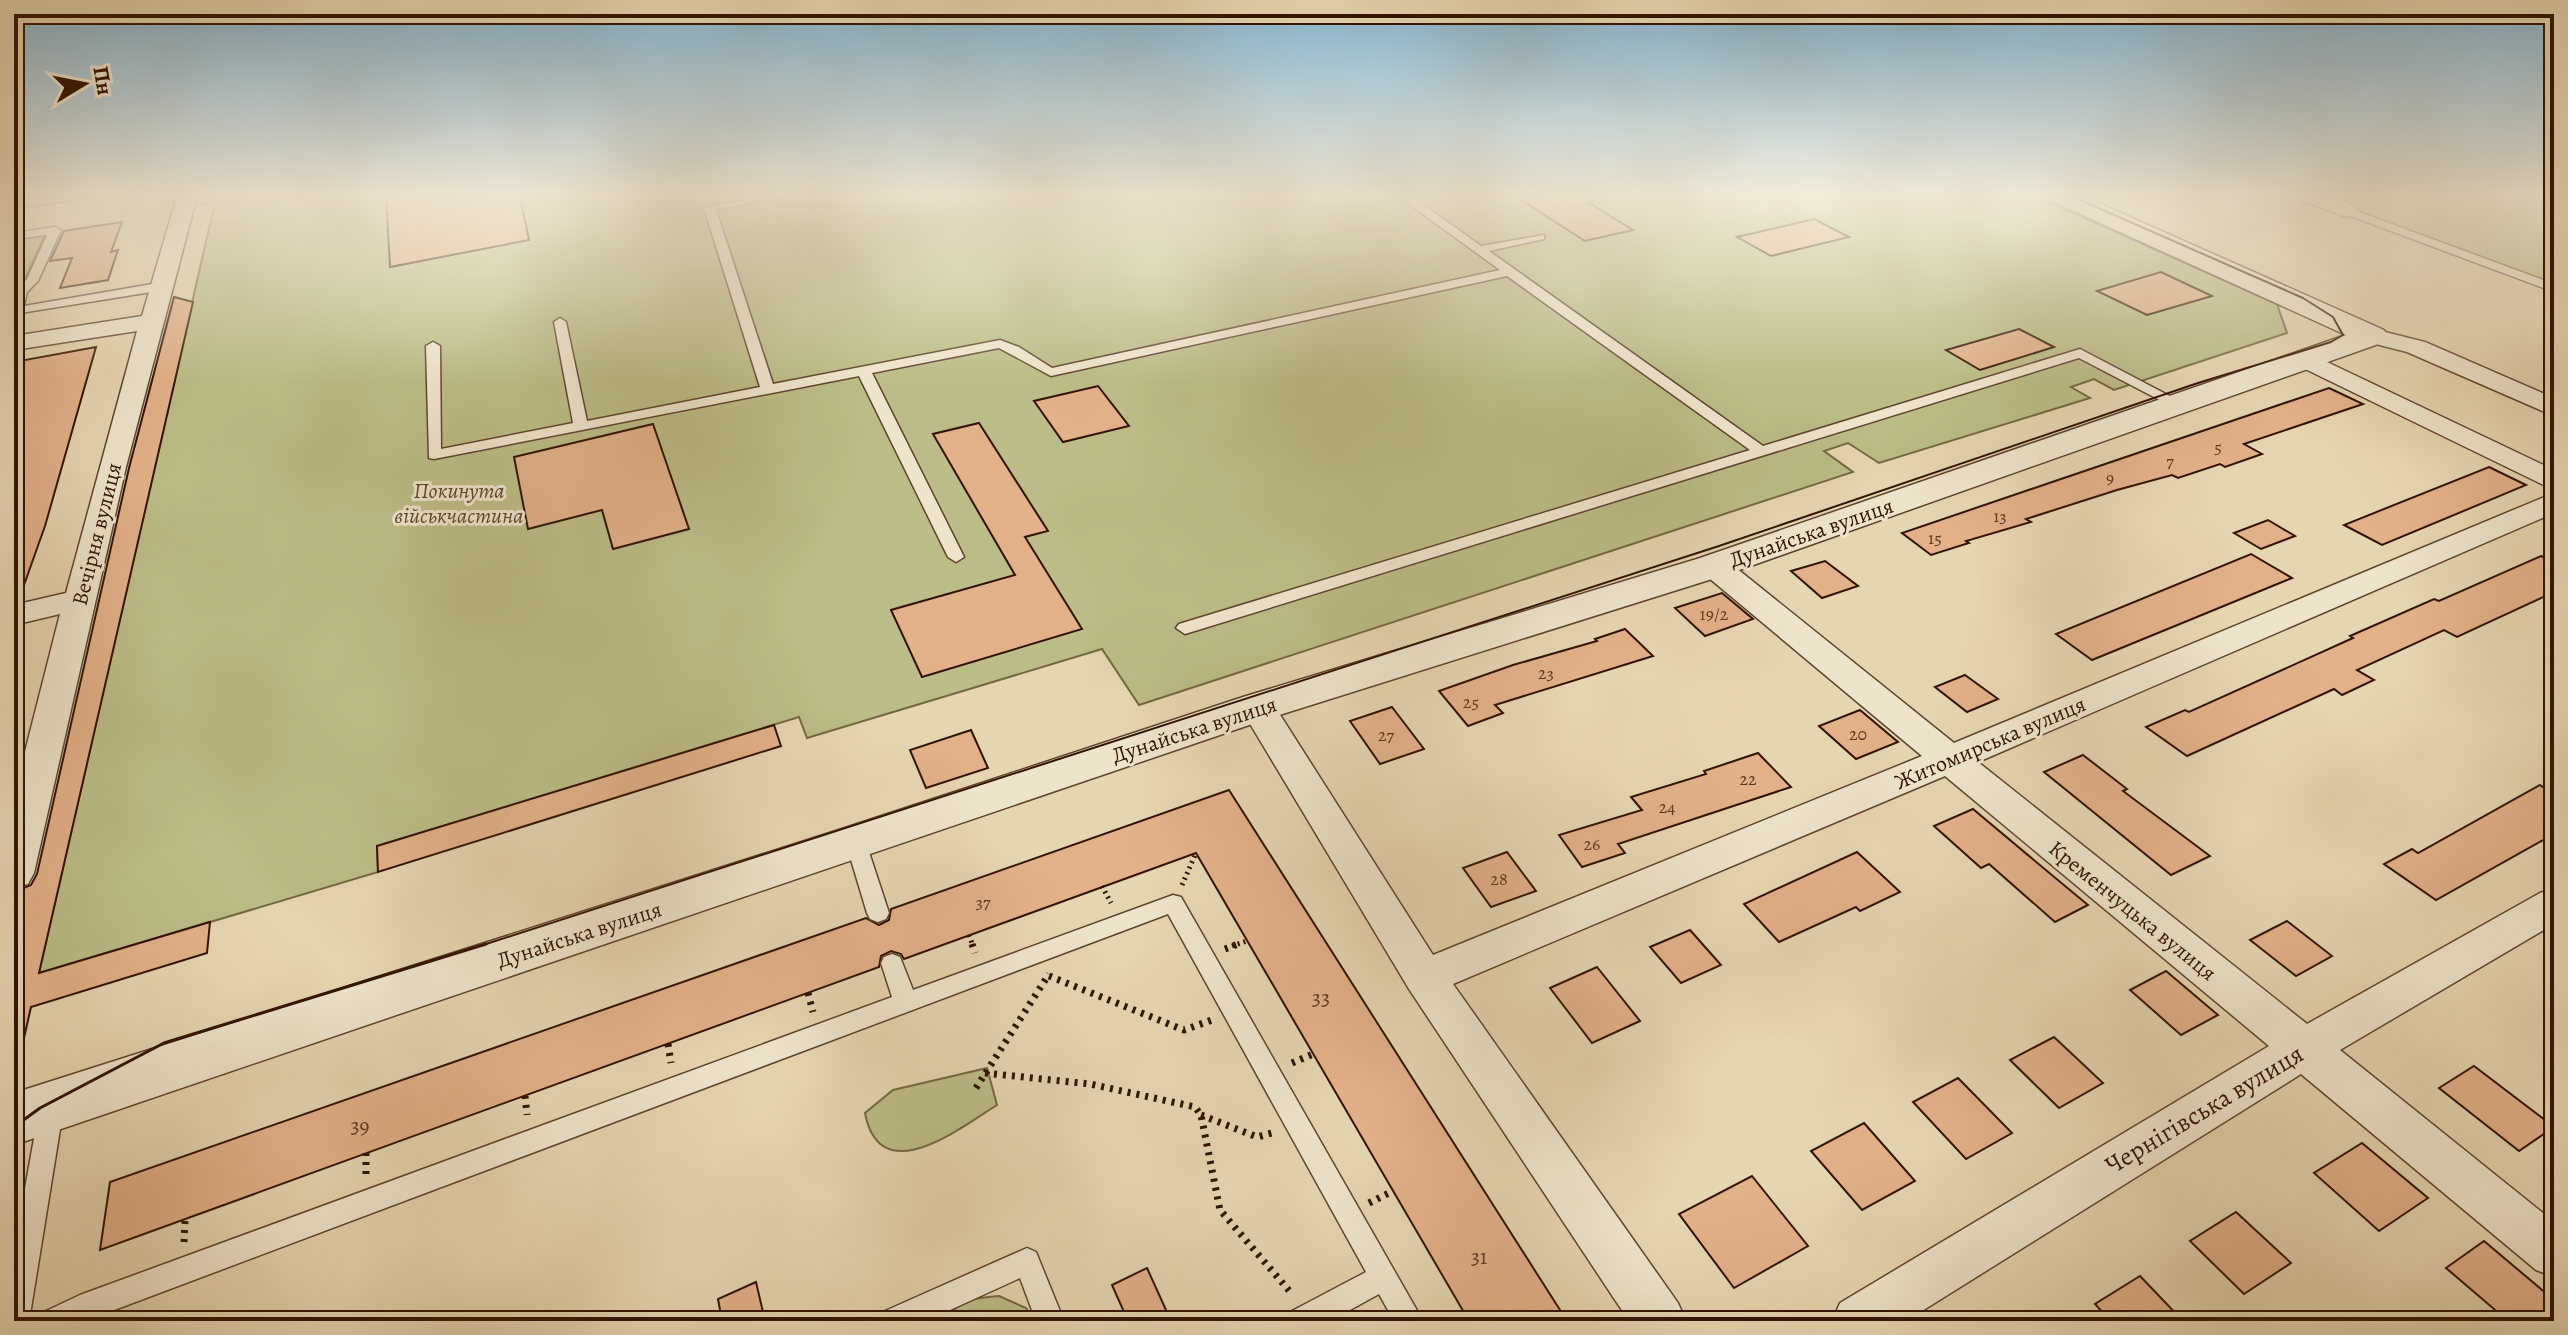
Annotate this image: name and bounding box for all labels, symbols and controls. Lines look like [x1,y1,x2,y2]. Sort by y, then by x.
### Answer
north arrow [44,44,124,124]
text: Пн [85,64,120,97]
house number: 5 [2214,435,2222,459]
house number: 7 [2166,449,2174,473]
street label: Вечірня вулиця [65,460,129,609]
house number: 9 [2106,466,2114,490]
park label: Покинута військчастина [395,476,523,531]
street label: Дунайська вулиця [1725,491,1897,575]
house number: 13 [1993,504,2007,528]
house number: 15 [1928,526,1942,550]
house number: 19/2 [1700,602,1729,626]
house number: 23 [1538,661,1554,685]
street label: Дунайська вулиця [1108,689,1281,771]
street label: Житомирська вулиця [1890,689,2091,797]
house number: 25 [1463,690,1479,714]
house number: 20 [1849,722,1867,746]
house number: 27 [1378,723,1394,747]
house number: 22 [1739,767,1757,791]
house number: 24 [1659,795,1675,819]
house number: 26 [1584,832,1600,856]
street label: Кременчуцька вулиця [2042,834,2223,988]
house number: 28 [1490,867,1508,891]
house number: 37 [975,890,991,914]
street label: Дунайська вулиця [493,894,666,976]
house number: 33 [1312,983,1330,1013]
street label: Чернігівська вулиця [2099,1036,2310,1183]
house number: 39 [350,1111,370,1141]
house number: 31 [1471,1242,1487,1272]

